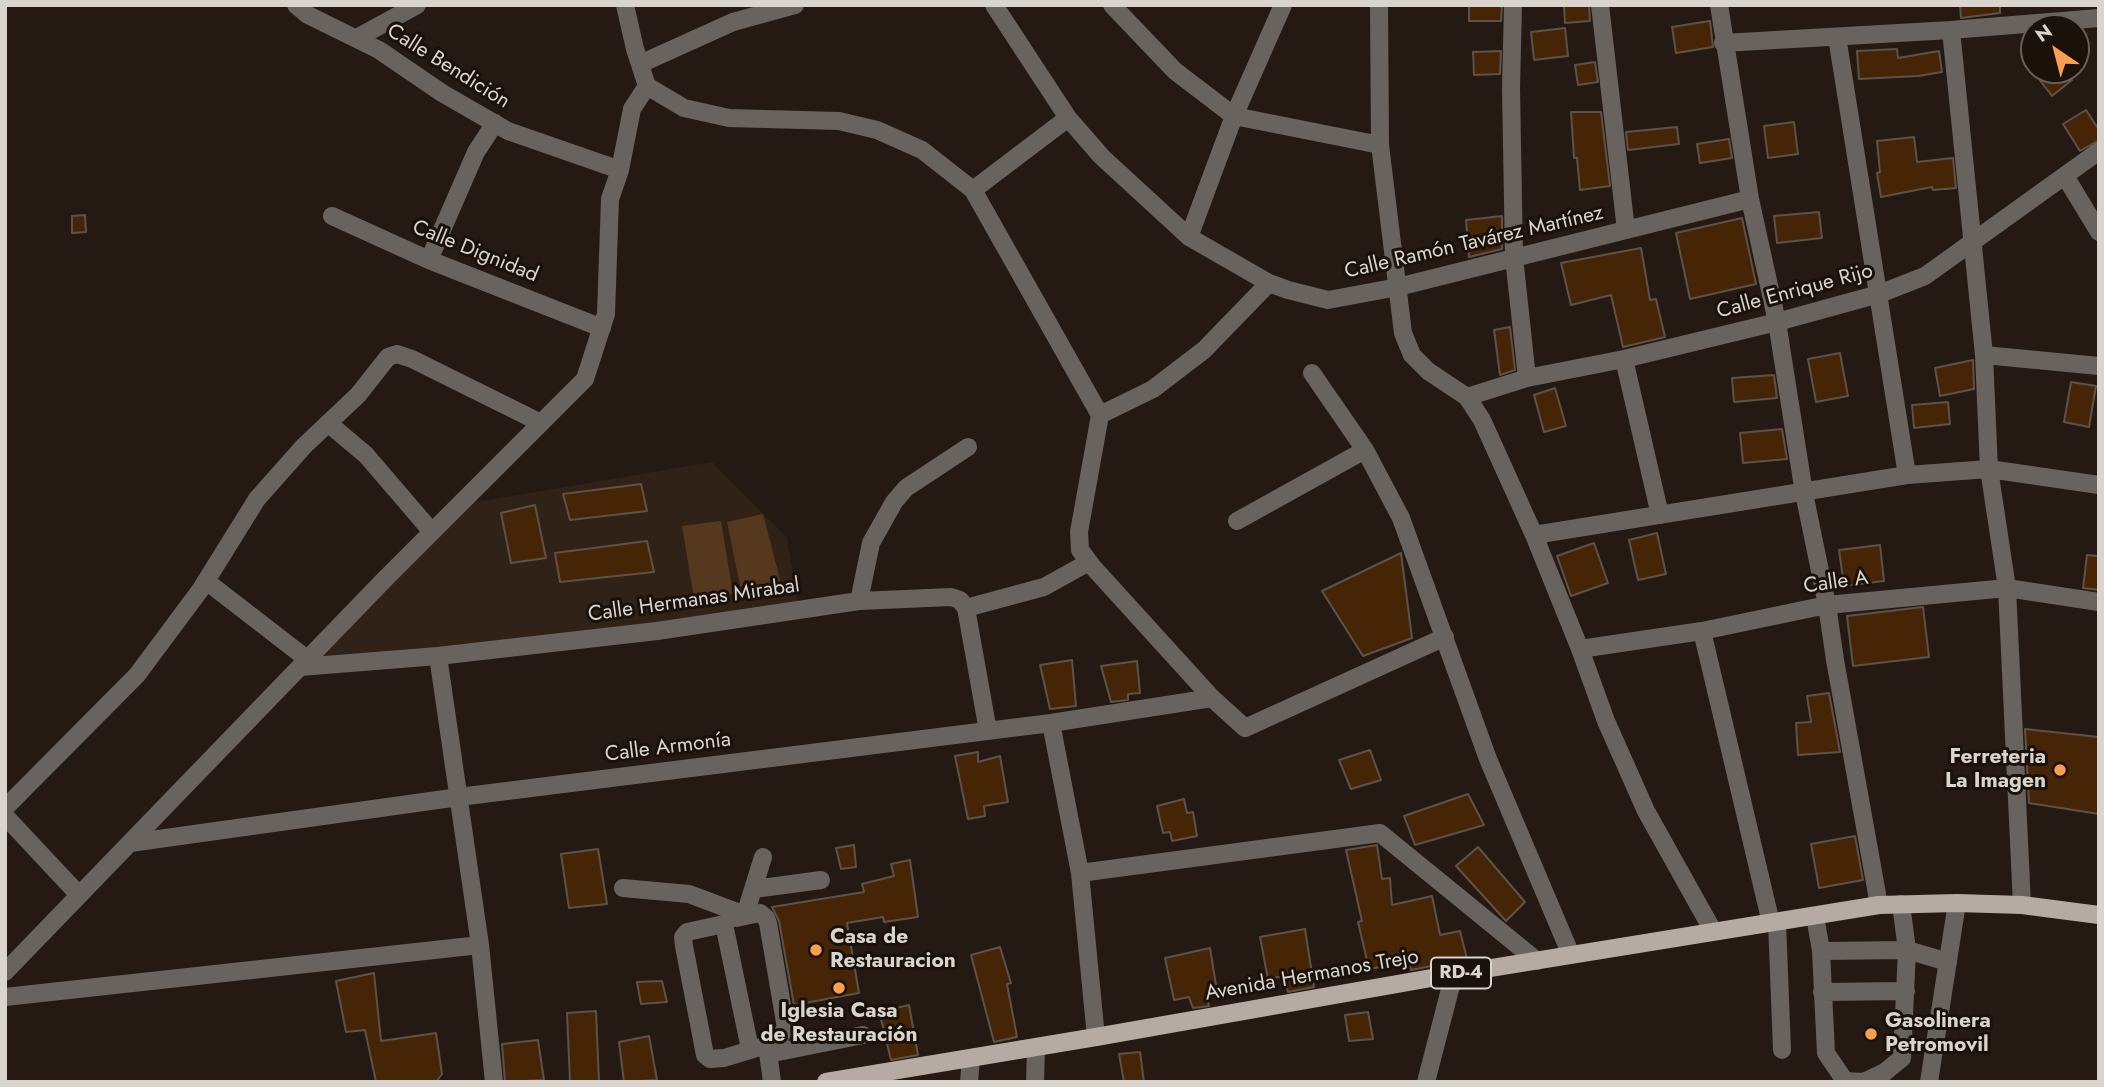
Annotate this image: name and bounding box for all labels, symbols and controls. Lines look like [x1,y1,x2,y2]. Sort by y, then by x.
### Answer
north arrow [2020,14,2090,84]
text: N [2030,18,2058,48]
street label: Calle Bendición [382,19,514,115]
street label: Calle Ramón Tavárez Martínez [1342,201,1606,285]
street label: Calle Dignidad [408,215,542,289]
street label: Calle Enrique Rijo [1714,259,1876,325]
street label: Calle A [1802,566,1870,600]
street label: Calle Hermanas Mirabal [587,574,801,628]
street label: Calle Armonía [604,728,732,768]
place label: Ferreteria La Imagen [1945,745,2046,795]
marker: Ferreteria La Imagen [2052,762,2068,778]
place label: Casa de Restauracion [830,925,956,975]
marker: Casa de Restauracion [808,942,824,958]
street label: Avenida Hermanos Trejo [1203,945,1421,1007]
road number: RD-4 [1431,958,1491,988]
marker: Iglesia Casa de Restauración [831,980,847,996]
place label: Iglesia Casa de Restauración [760,999,918,1049]
place label: Gasolinera Petromovil [1885,1009,1991,1059]
marker: Gasolinera Petromovil [1863,1026,1879,1042]

